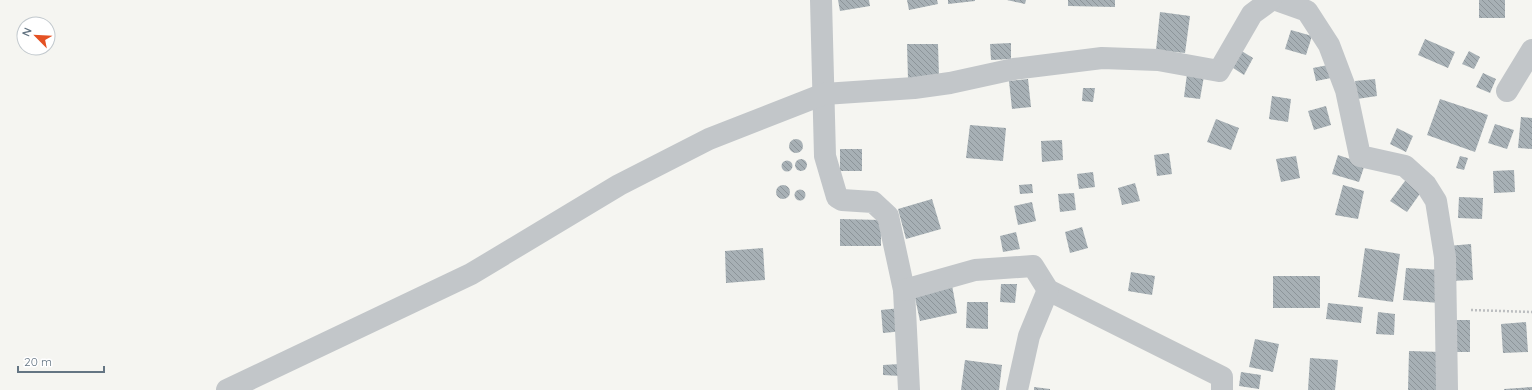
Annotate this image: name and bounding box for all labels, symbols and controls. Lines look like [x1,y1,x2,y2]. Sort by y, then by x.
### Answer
north arrow [16,16,56,56]
text: N [19,25,35,38]
scale bar [18,348,104,374]
text: 20 m [24,354,52,369]

